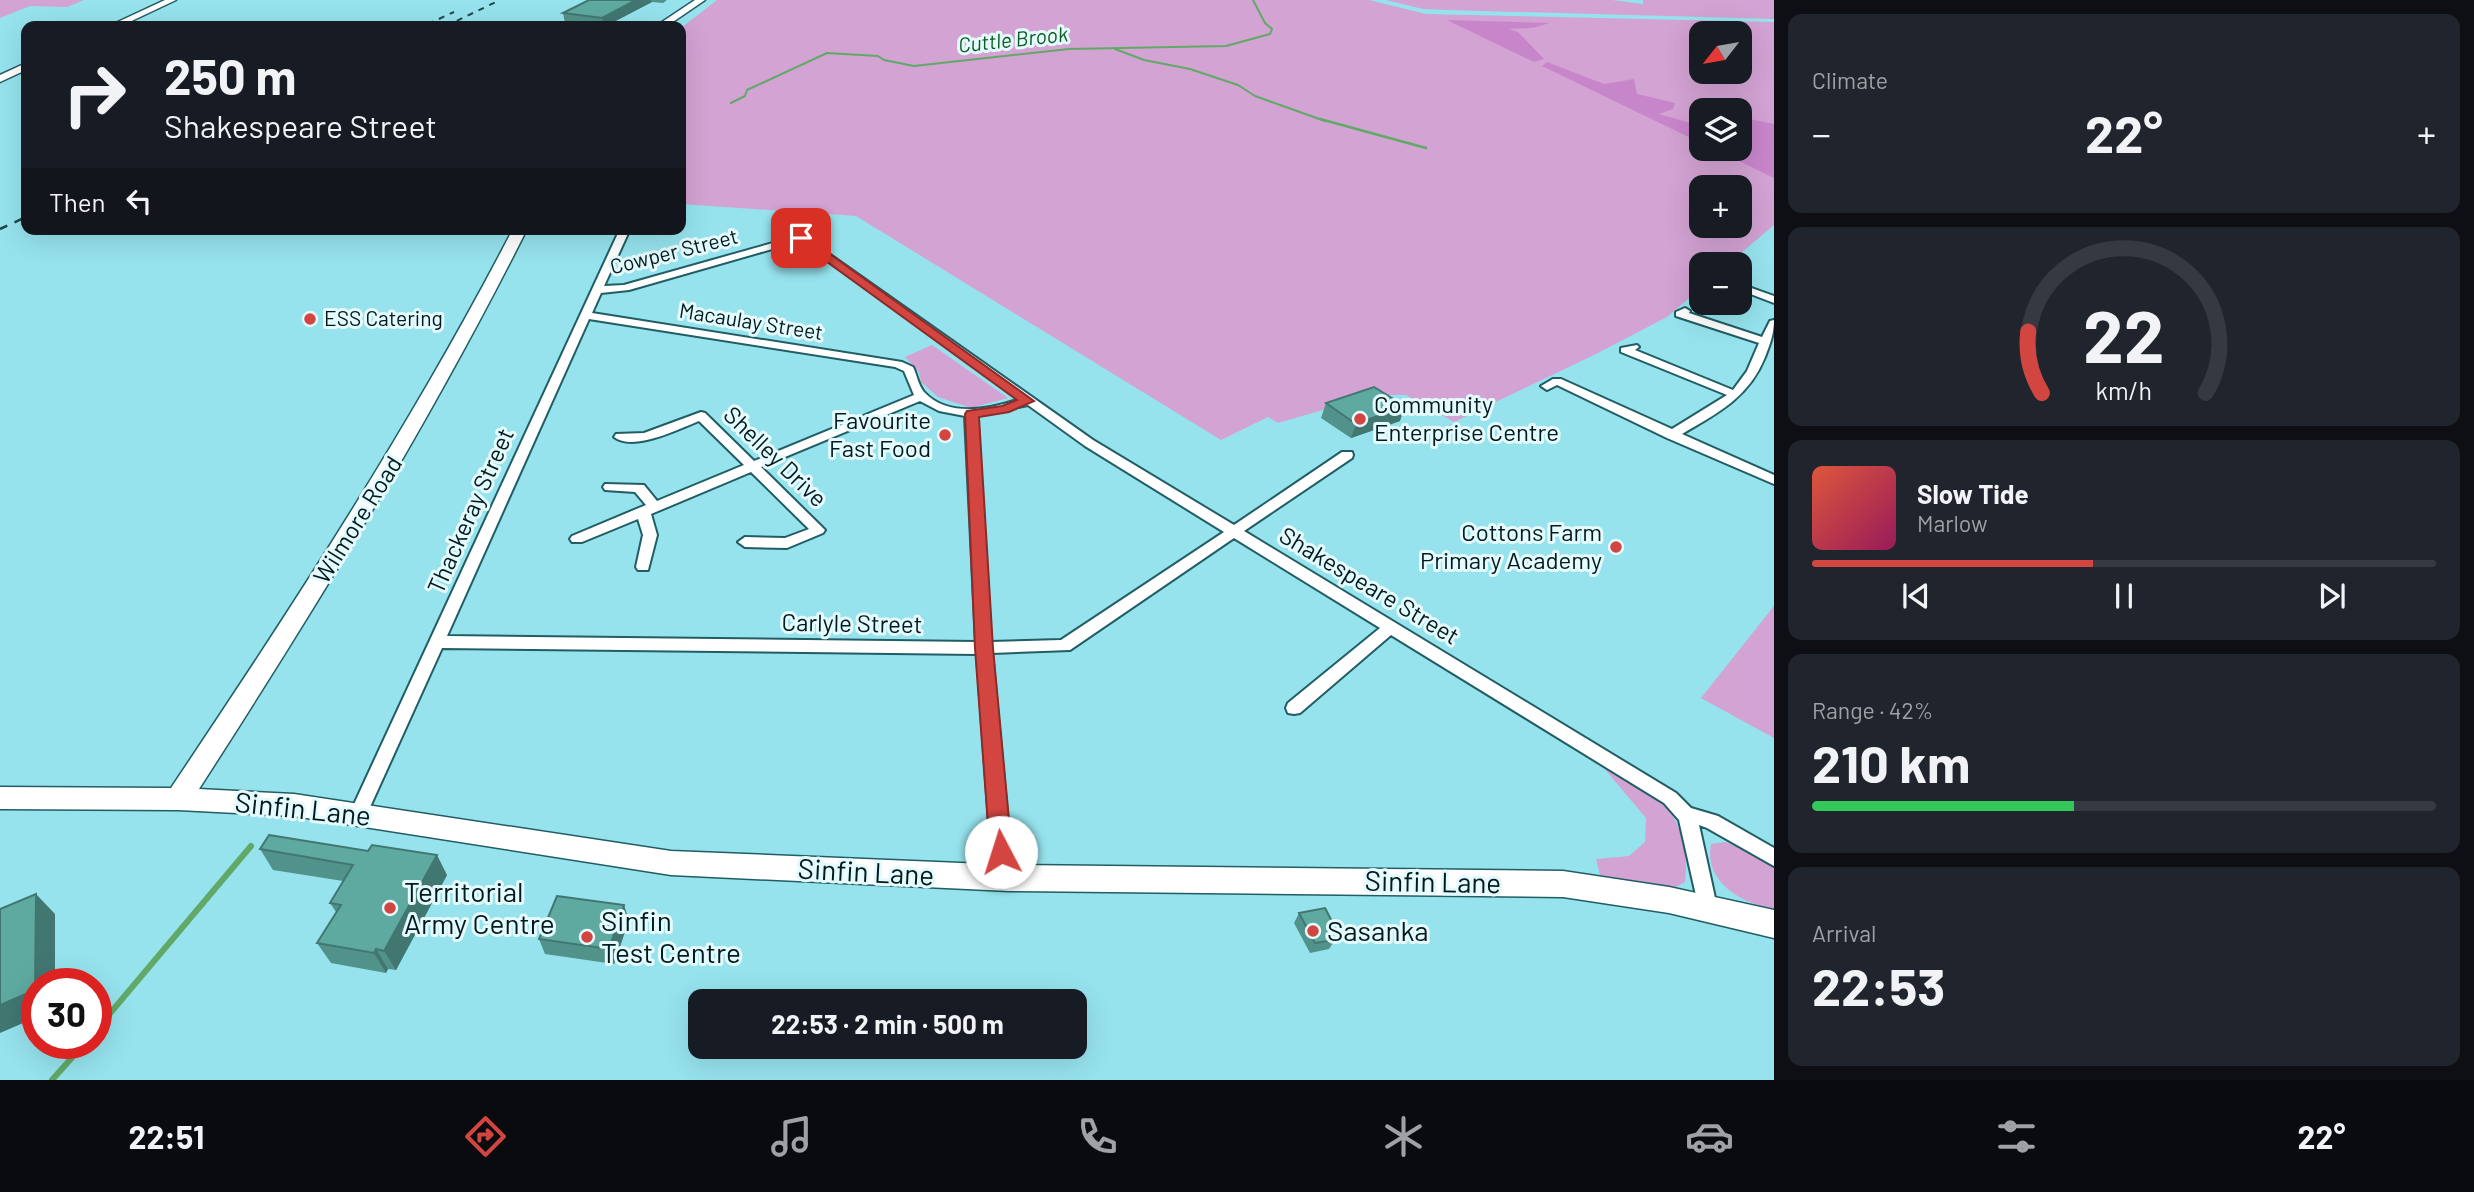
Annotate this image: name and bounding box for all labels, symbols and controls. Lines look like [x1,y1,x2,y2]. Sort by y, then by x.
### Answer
water label: Cuttle Brook [957,20,1070,57]
north arrow [1689,21,1752,84]
map controls [1689,21,1752,315]
text: 250 m [164,46,297,105]
icon: right [49,49,140,140]
text: Climate [1812,66,1888,94]
button: layers [1689,98,1752,161]
text: 22° [2085,101,2163,163]
text: Shakespeare Street [164,106,437,144]
text: − [1812,110,1831,156]
text: + [2417,110,2436,156]
button: + [1689,175,1752,238]
icon: left [120,182,158,220]
text: Then [49,186,106,217]
pin [771,208,831,268]
icon: arrive [782,219,820,257]
street label: Cowper Street [607,223,740,278]
button: − [1689,252,1752,315]
text: 22 [2083,290,2165,378]
street label: Macaulay Street [678,297,825,344]
place label: ESS Catering [324,305,443,330]
marker: ESS Catering [302,311,318,327]
text: km/h [2096,375,2152,405]
place label: Community Enterprise Centre [1374,389,1559,446]
street label: Shelley Drive [718,399,834,512]
place label: Favourite Fast Food [829,405,931,462]
marker: Community Enterprise Centre [1352,411,1368,427]
street label: Thackeray Street [420,423,519,598]
marker: Favourite Fast Food [937,427,953,443]
street label: Wilmore Road [306,450,407,588]
text: Slow Tide [1917,478,2029,509]
text: Marlow [1917,509,1988,537]
place label: Cottons Farm Primary Academy [1420,517,1602,574]
street label: Shakespeare Street [1275,520,1465,650]
marker: Cottons Farm Primary Academy [1608,539,1624,555]
icon: previous [1897,577,1935,615]
icon: pause [2105,577,2143,615]
icon: next [2313,577,2351,615]
street label: Carlyle Street [781,607,923,638]
text: Range · 42% [1812,696,1933,724]
text: 210 km [1812,731,1970,793]
street label: Sinfin Lane [233,784,373,832]
position arrow [964,815,1038,889]
street label: Sinfin Lane [797,850,935,892]
street label: Sinfin Lane [1365,863,1502,899]
place label: Territorial Army Centre [404,874,555,940]
marker: Territorial Army Centre [382,900,398,916]
place label: Sinfin Test Centre [601,903,741,969]
place label: Sasanka [1327,913,1429,947]
text: Arrival [1812,919,1876,947]
marker: Sasanka [1305,923,1321,939]
marker: Sinfin Test Centre [579,929,595,945]
text: 22:53 [1812,954,1945,1016]
speed limit sign: 30 [21,968,112,1059]
text: 22:53 · 2 min · 500 m [771,1008,1004,1039]
icon: directions [461,1112,510,1161]
icon: music [767,1112,816,1161]
icon: phone [1073,1112,1122,1161]
icon: climate [1379,1112,1428,1161]
icon: car [1685,1112,1734,1161]
icon: filters [1992,1112,2041,1161]
text: 22:51 [129,1117,204,1155]
text: 22° [2298,1117,2345,1155]

